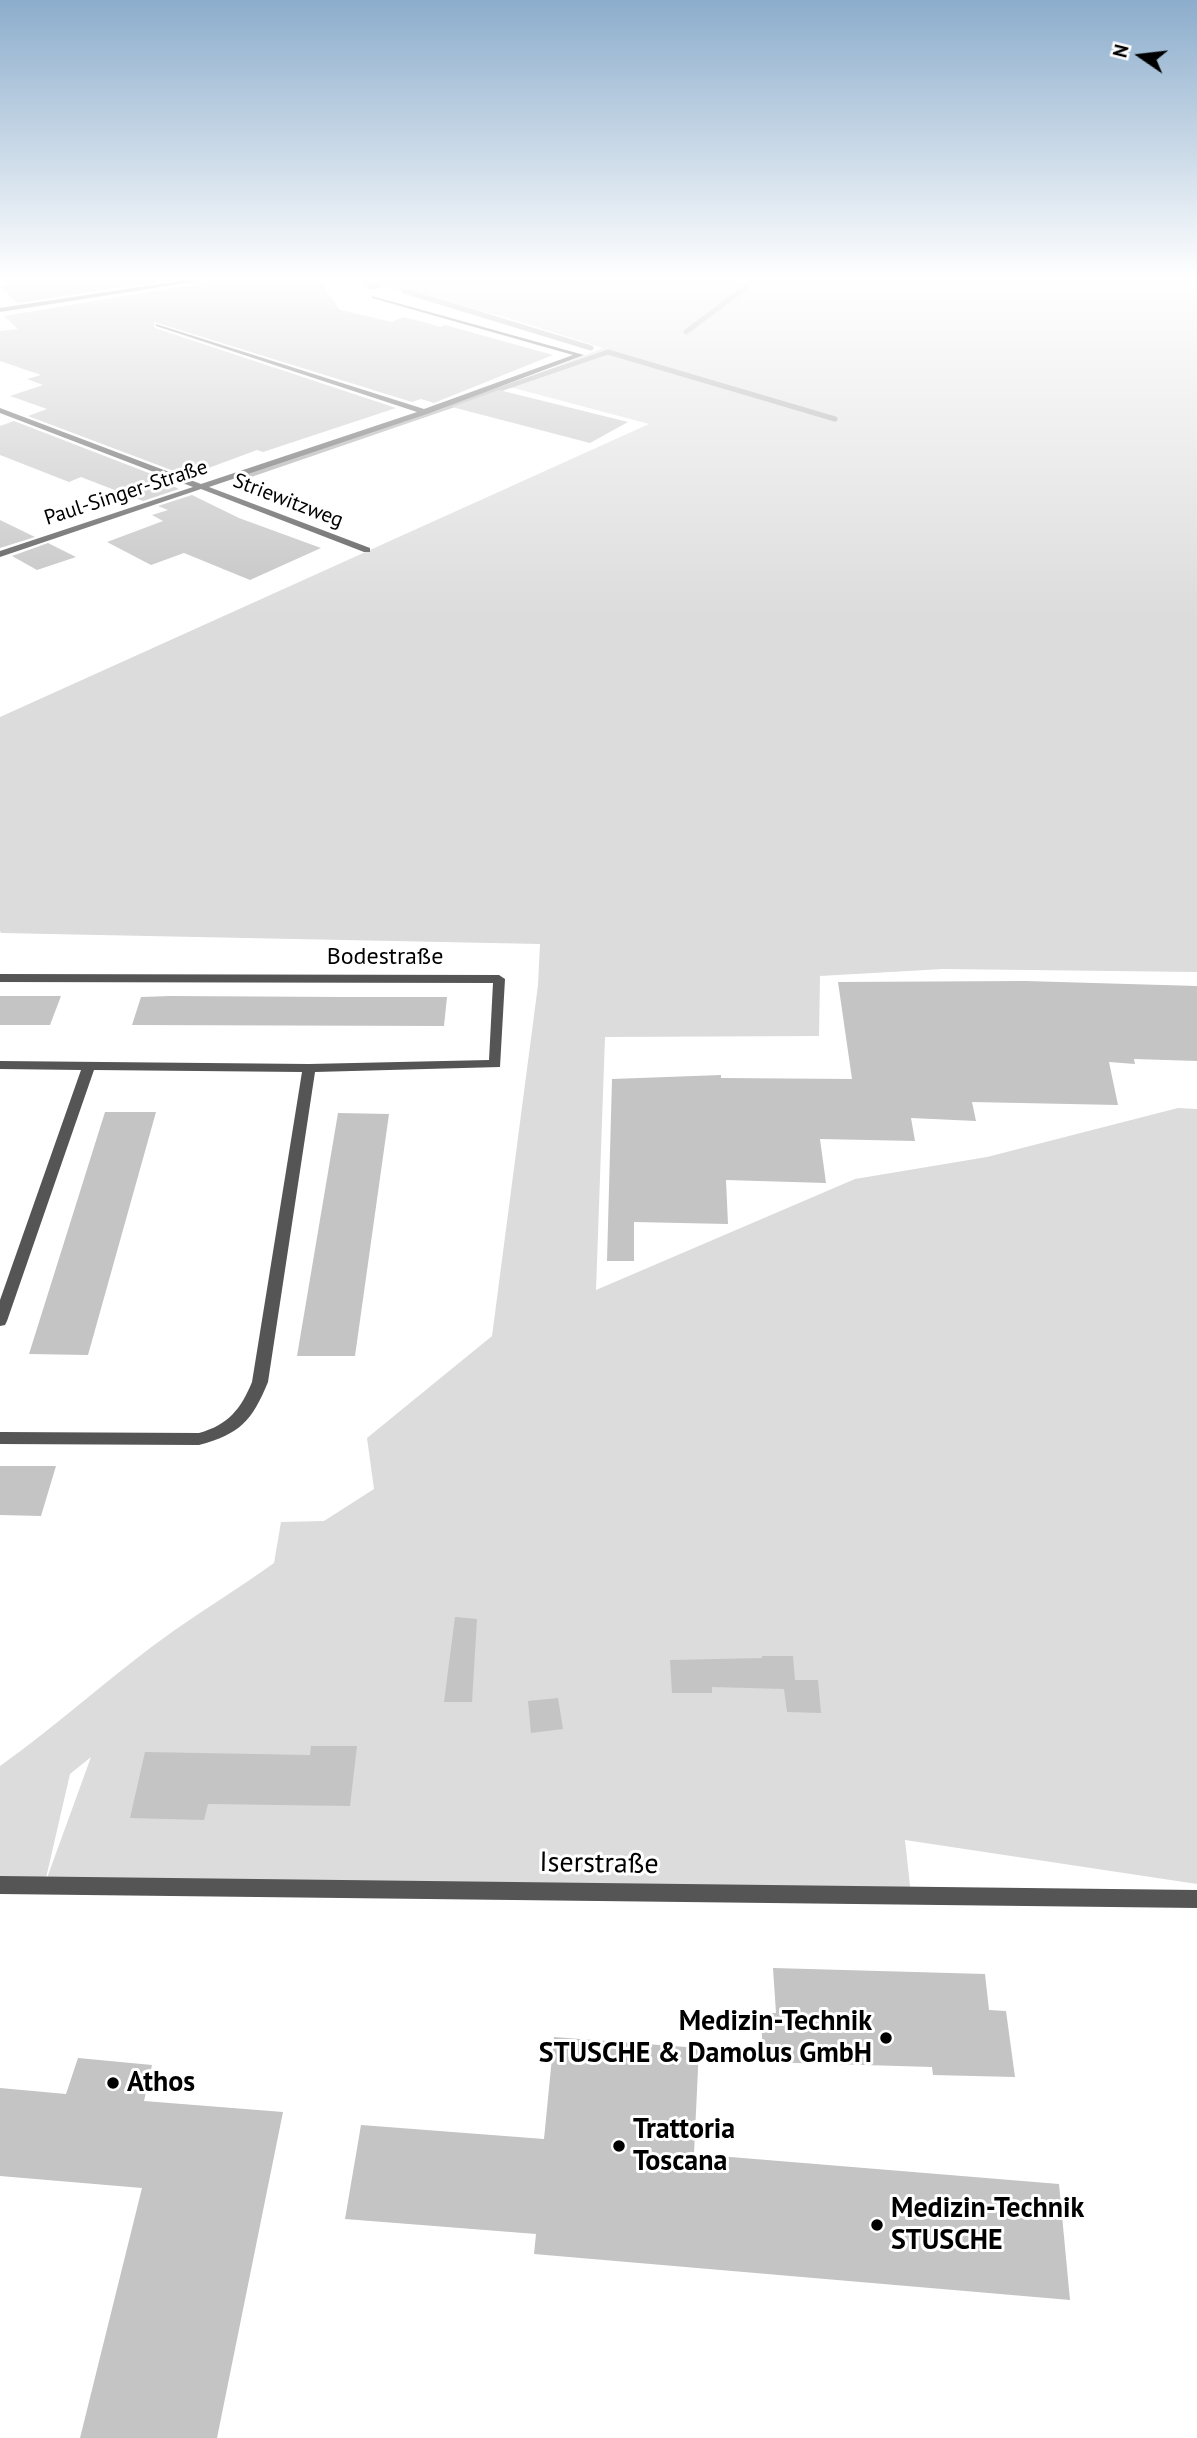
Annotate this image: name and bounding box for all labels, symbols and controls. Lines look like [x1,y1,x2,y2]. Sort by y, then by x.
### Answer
north arrow [1106,21,1176,91]
text: N [1107,42,1134,60]
street label: Paul-Singer-Straße [41,455,211,531]
street label: Striewitzweg [229,468,347,534]
street label: Bodestraße [327,943,443,971]
street label: Iserstraße [539,1846,659,1882]
place label: Medizin-Technik STUSCHE & Damolus GmbH [539,2005,872,2071]
marker: Medizin-Technik STUSCHE & Damolus GmbH [878,2030,894,2046]
place label: Athos [127,2066,195,2100]
marker: Athos [105,2075,121,2091]
place label: Trattoria Toscana [633,2113,735,2179]
marker: Trattoria Toscana [611,2138,627,2154]
place label: Medizin-Technik STUSCHE [891,2192,1084,2258]
marker: Medizin-Technik STUSCHE [869,2217,885,2233]

